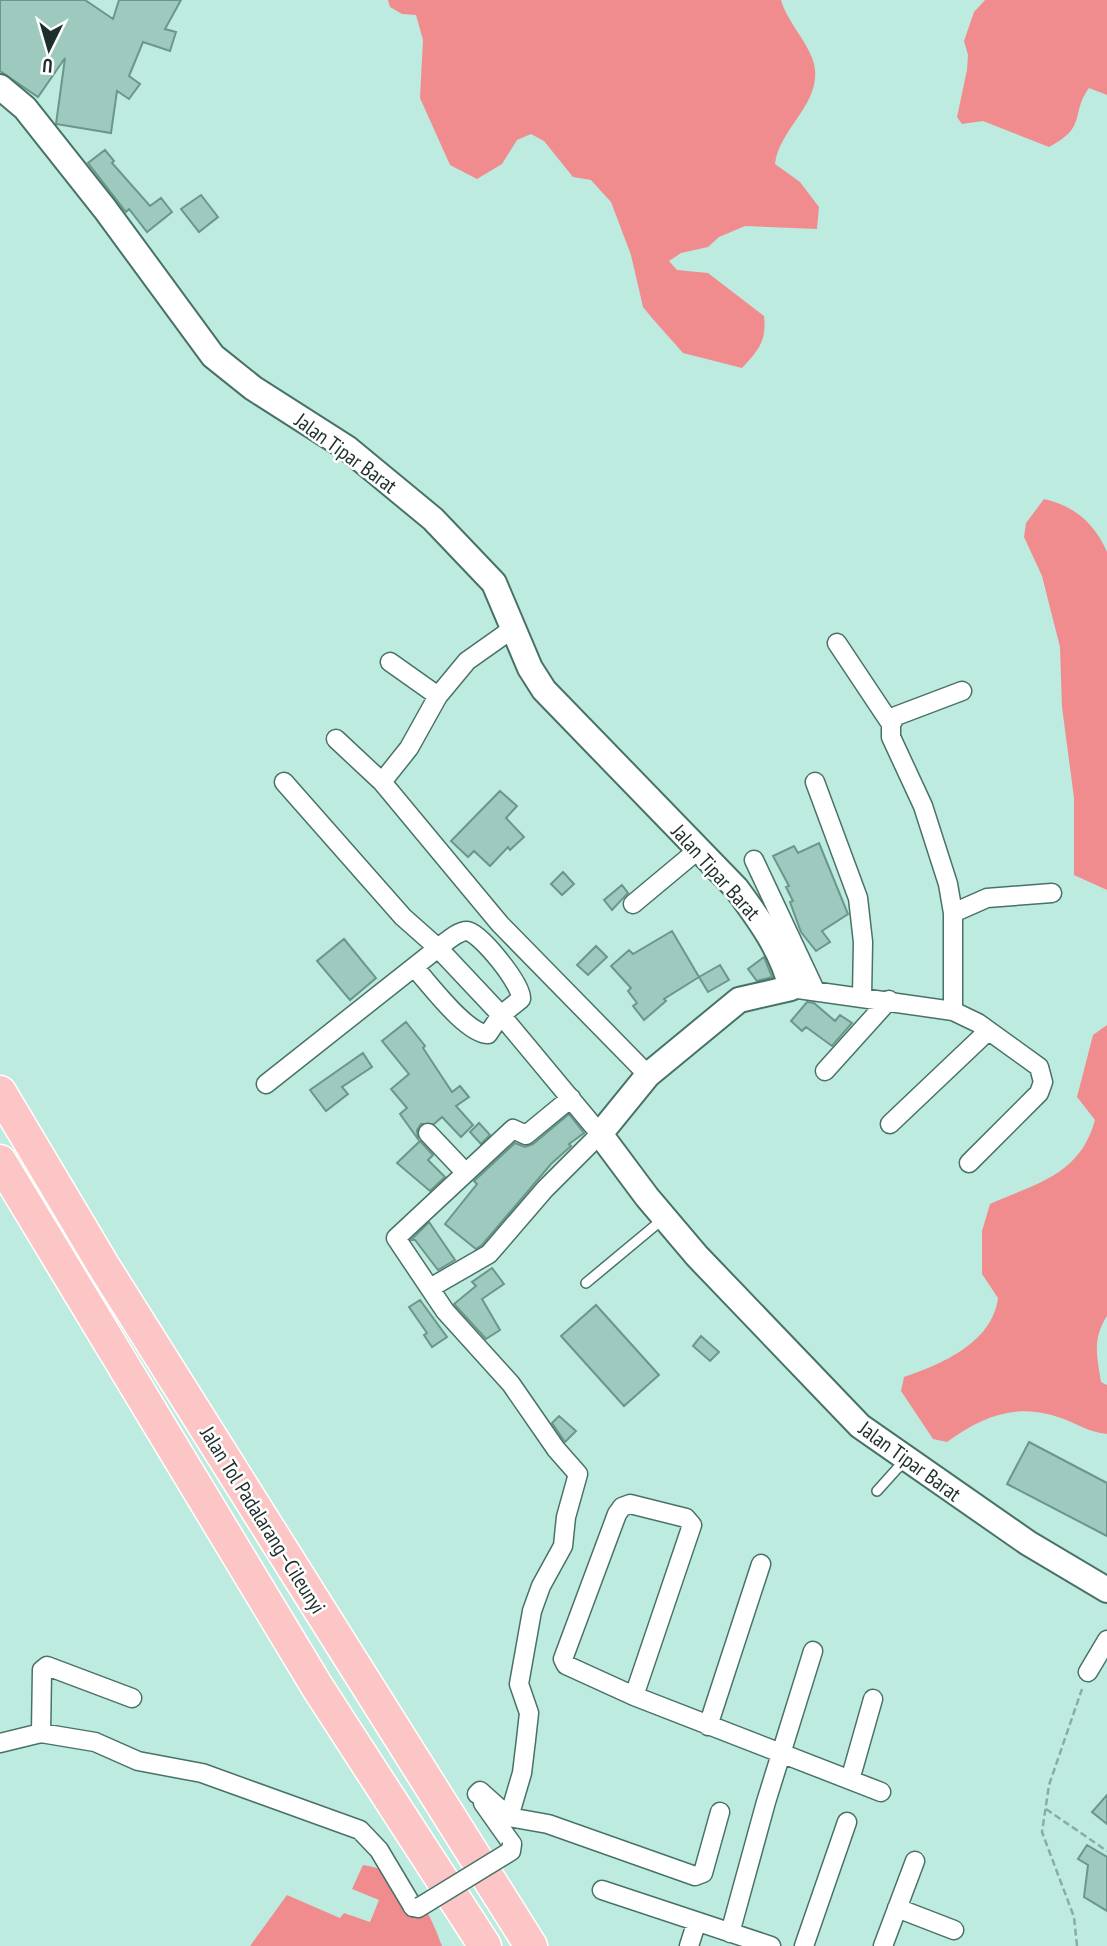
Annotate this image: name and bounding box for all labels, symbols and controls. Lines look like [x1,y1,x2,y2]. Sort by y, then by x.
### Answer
north arrow [14,14,84,84]
text: U [42,54,53,78]
street label: Jalan Tipar Barat [289,406,403,499]
street label: Jalan Tipar Barat [665,818,766,926]
street label: Jalan Tipar Barat [853,1414,967,1507]
street label: Jalan Tol Padalarang–Cileunyi [194,1421,332,1619]

